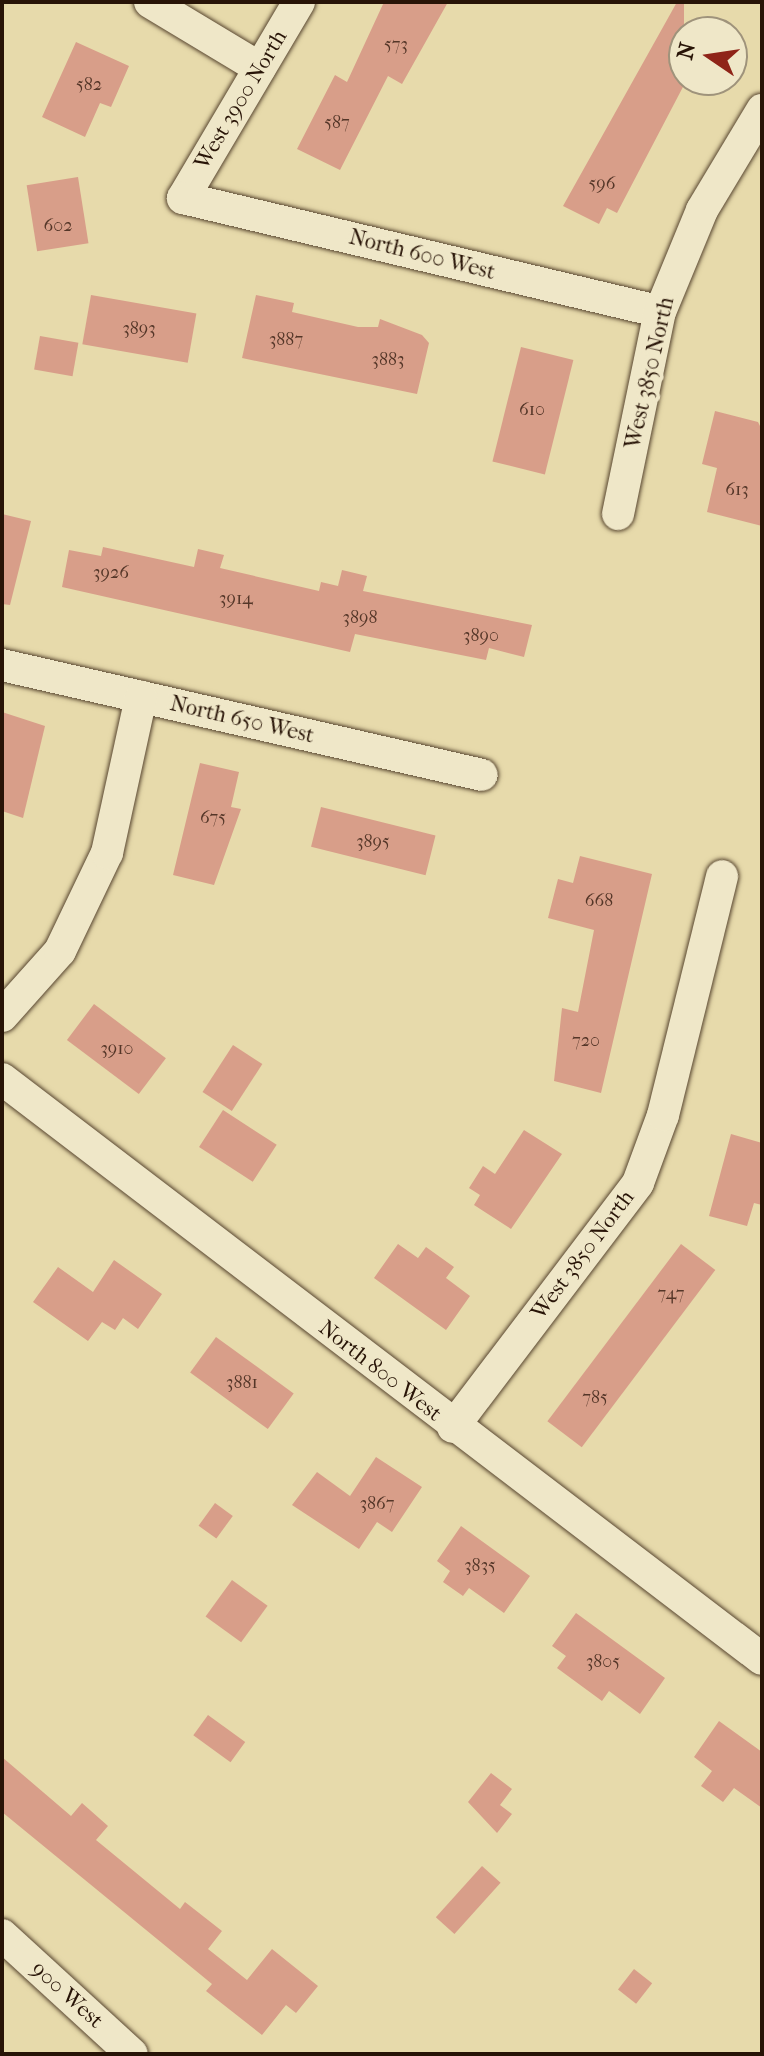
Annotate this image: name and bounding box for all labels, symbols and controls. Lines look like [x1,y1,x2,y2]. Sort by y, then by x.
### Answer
north arrow [668,16,748,96]
street label: West 3900 North [189,25,293,175]
house number: 573 [384,34,408,56]
text: N [672,40,701,62]
house number: 582 [76,74,102,96]
house number: 587 [324,112,350,134]
house number: 596 [589,173,615,195]
house number: 602 [44,215,72,237]
street label: North 600 West [346,224,498,286]
street label: West 3850 North [620,294,680,452]
house number: 3893 [122,318,156,340]
house number: 3887 [269,329,303,351]
house number: 3883 [372,349,404,371]
house number: 610 [519,399,545,421]
house number: 613 [725,479,749,501]
house number: 3926 [93,562,129,584]
house number: 3914 [219,588,253,610]
house number: 3898 [343,607,377,629]
house number: 3890 [463,625,499,647]
street label: North 650 West [167,691,317,749]
house number: 675 [200,807,226,829]
house number: 3895 [356,831,390,853]
house number: 668 [585,890,613,912]
house number: 720 [572,1030,600,1052]
house number: 3910 [100,1038,134,1060]
street label: West 3850 North [526,1185,640,1325]
house number: 747 [658,1283,684,1305]
street label: North 800 West [313,1315,447,1427]
house number: 3881 [226,1372,258,1394]
house number: 785 [582,1387,608,1409]
house number: 3867 [360,1493,394,1515]
house number: 3835 [464,1555,496,1577]
house number: 3805 [586,1651,620,1673]
street label: 900 West [26,1956,108,2034]

